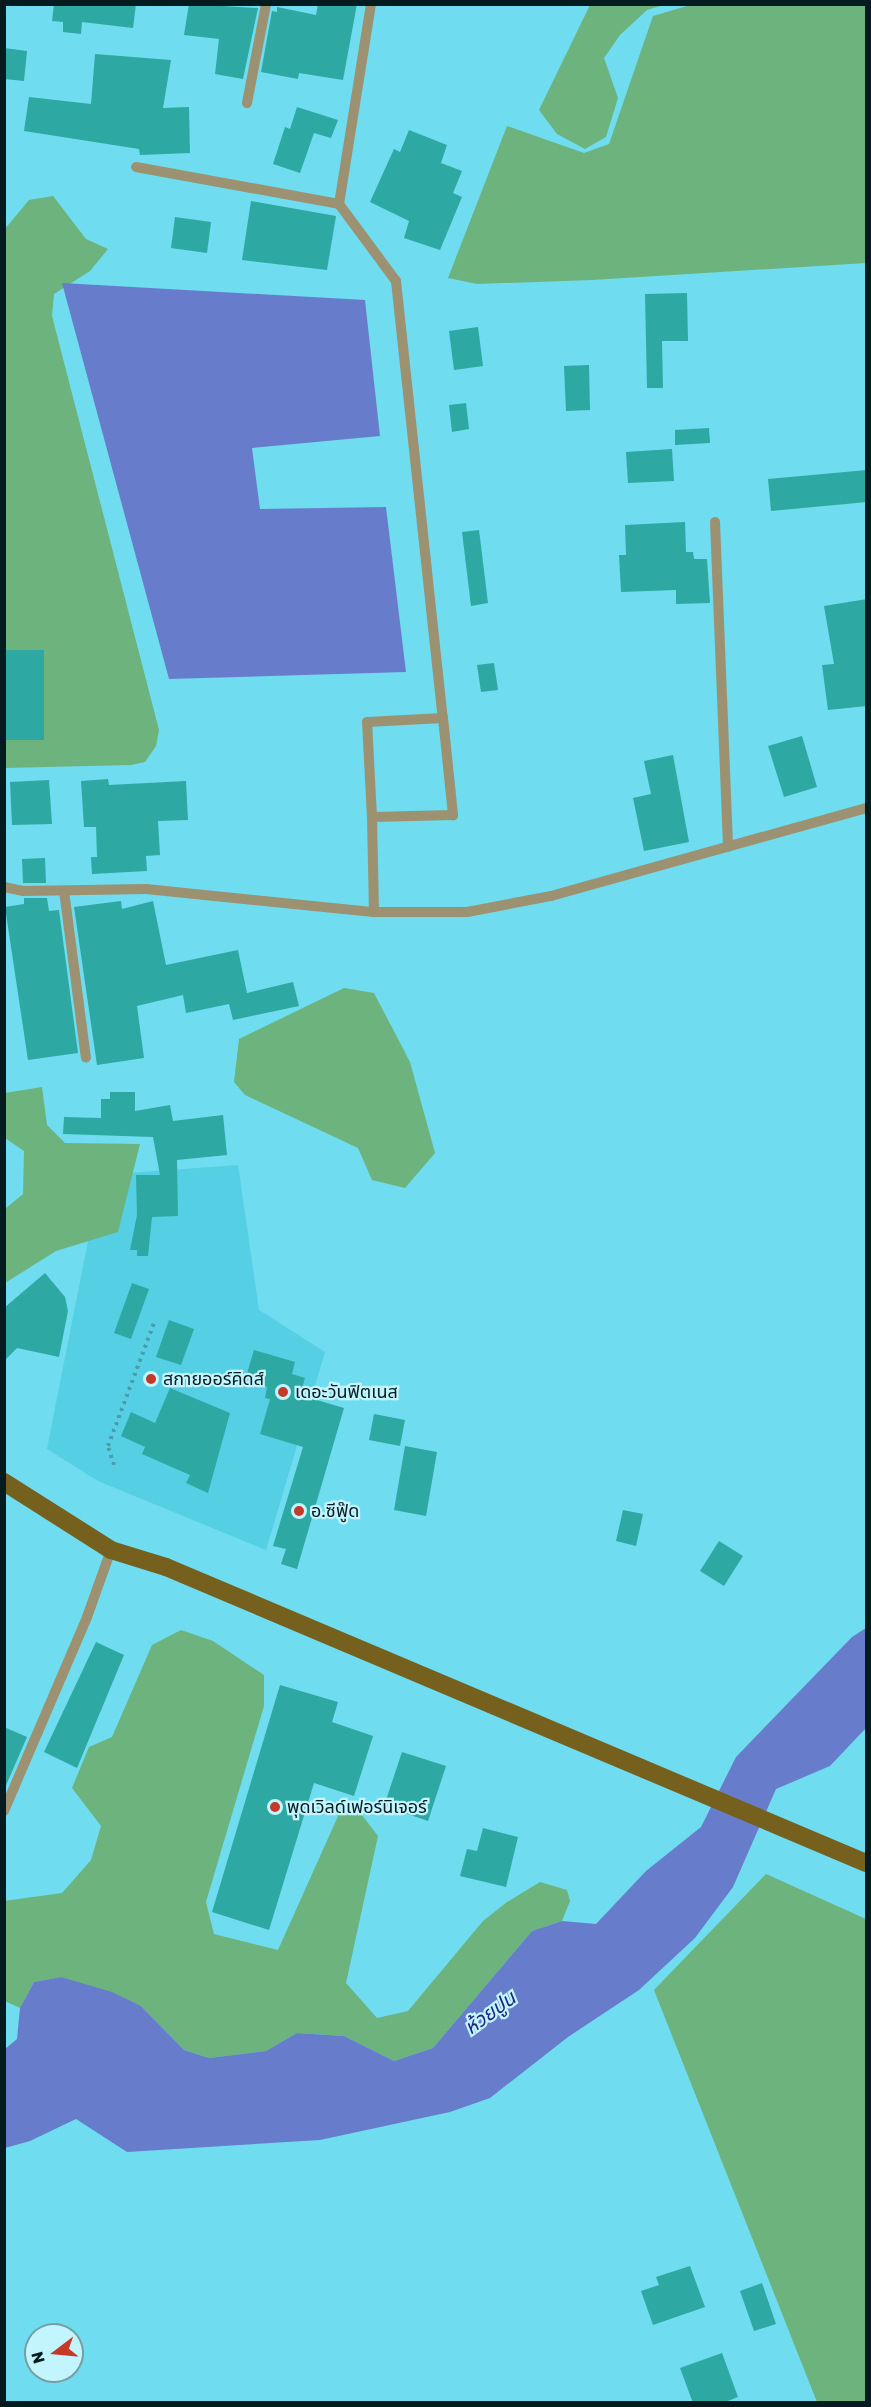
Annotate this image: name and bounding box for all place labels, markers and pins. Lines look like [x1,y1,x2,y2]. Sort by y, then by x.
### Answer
place label: สกายออร์คิดส์ [163,1368,264,1390]
marker: สกายออร์คิดส์ [144,1372,158,1386]
place label: เดอะวันฟิตเนส [295,1381,398,1403]
marker: เดอะวันฟิตเนส [276,1385,290,1399]
place label: อ.ซีฟู๊ด [311,1500,359,1522]
marker: อ.ซีฟู๊ด [292,1504,306,1518]
place label: พุดเวิลด์เฟอร์นิเจอร์ [287,1796,427,1818]
marker: พุดเวิลด์เฟอร์นิเจอร์ [268,1800,282,1814]

